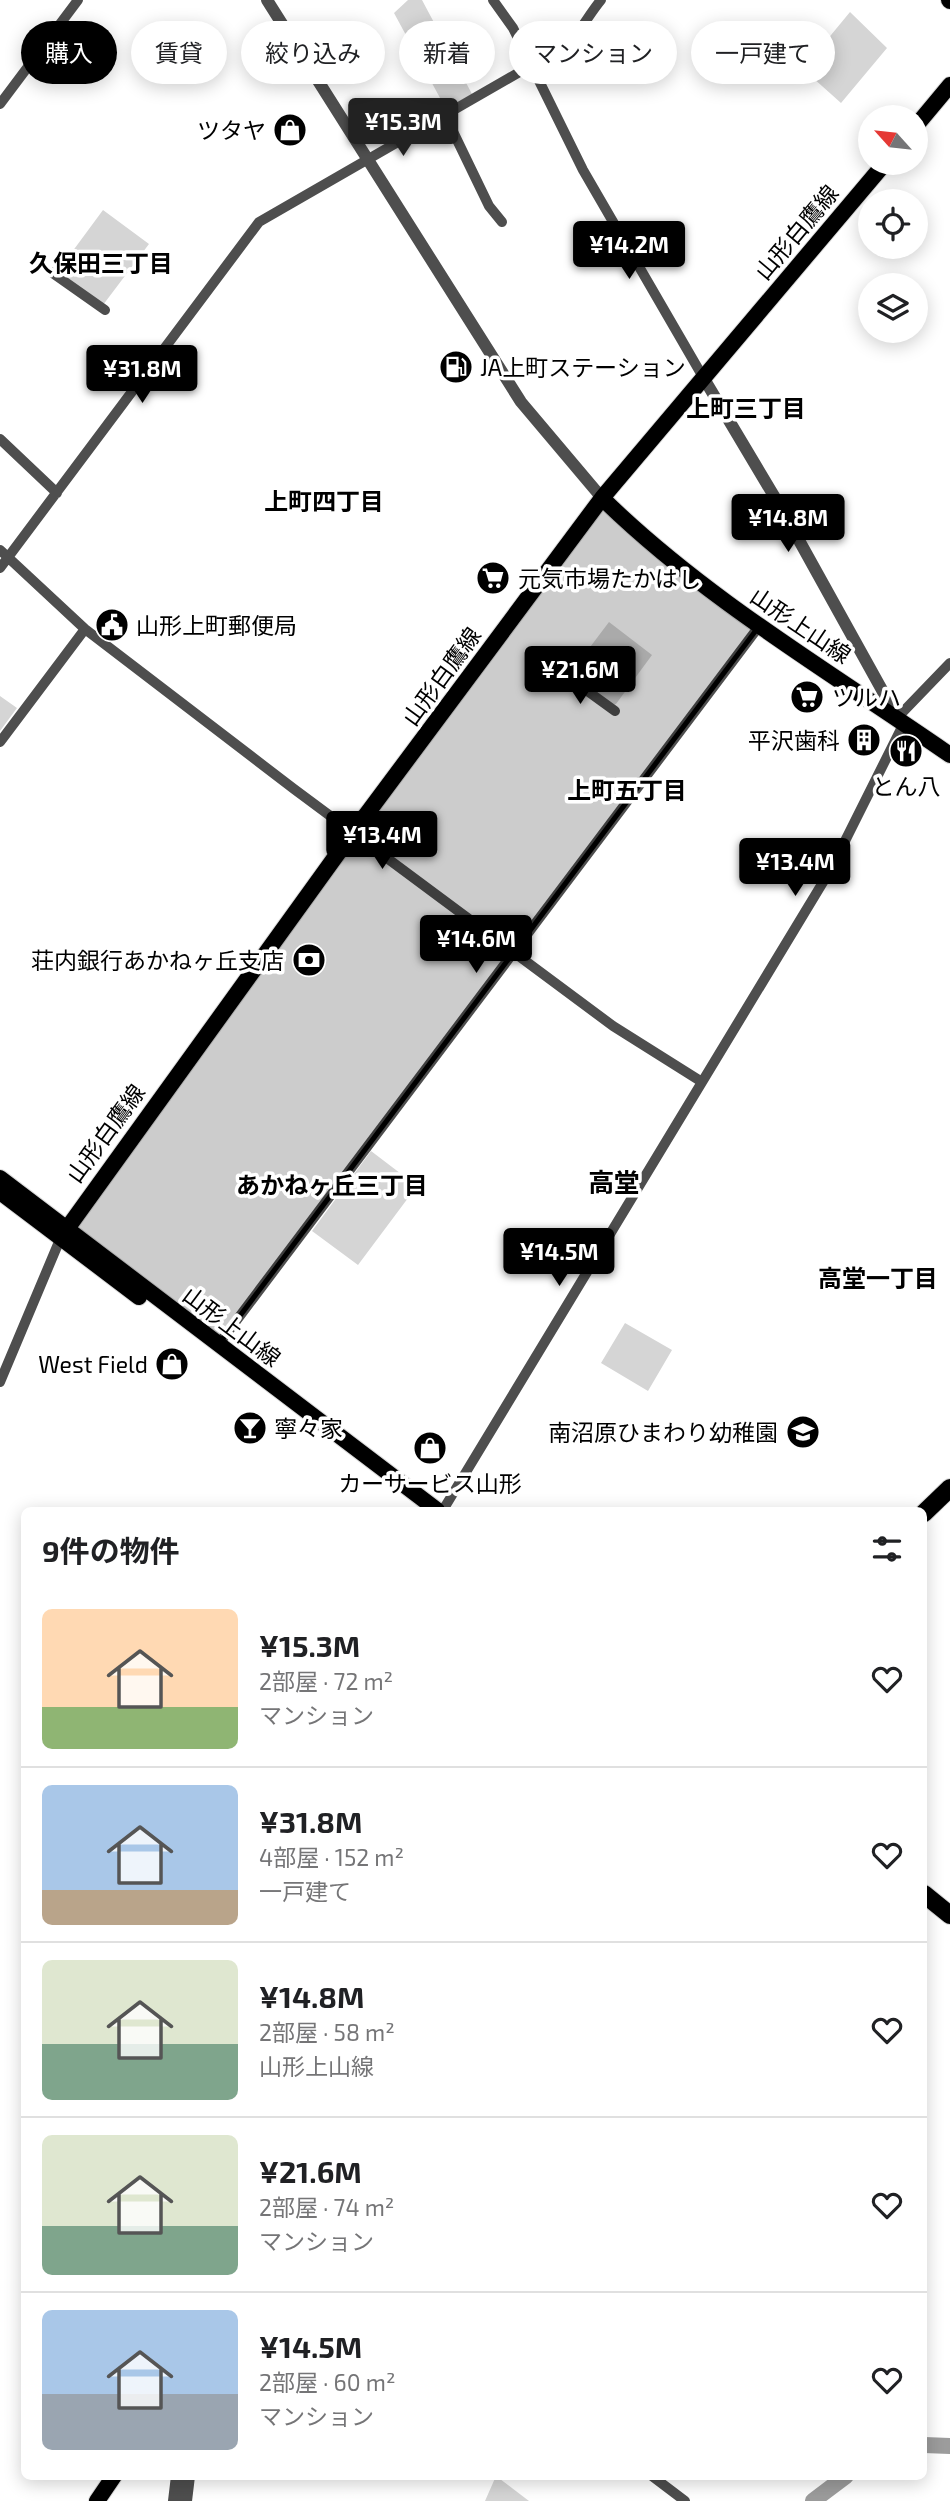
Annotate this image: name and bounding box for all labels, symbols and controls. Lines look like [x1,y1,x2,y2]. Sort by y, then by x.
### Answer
chip: 購入 [21,21,117,84]
chip: 賃貸 [131,21,227,84]
chip: 絞り込み [241,21,385,84]
chip: 新着 [399,21,495,84]
chip: マンション [509,21,677,84]
chip: 一戸建て [691,21,835,84]
pin: ¥15.3M [346,99,460,158]
north arrow [858,105,928,175]
map controls [858,105,928,343]
text: ¥15.3M [364,107,442,135]
shop icon: ツタヤ [271,111,309,149]
place label: ツタヤ [197,116,266,144]
street label: 山形白鷹線 [748,179,844,285]
button: locate [858,189,928,259]
pin: ¥14.2M [572,222,686,281]
text: ¥14.2M [589,230,669,258]
district label: 久保田三丁目 [29,248,173,277]
button: layers [858,273,928,343]
pin: ¥31.8M [85,346,199,405]
fuel station icon: JA上町ステーション [437,348,475,386]
place label: JA上町ステーション [480,353,686,381]
text: ¥31.8M [102,354,182,382]
district label: 上町三丁目 [686,393,806,422]
district label: 上町四丁目 [264,486,384,515]
pin: ¥14.8M [731,494,845,554]
text: ¥14.8M [748,503,828,531]
supermarket icon: 元気市場たかはし [474,559,512,597]
place label: 元気市場たかはし [518,564,701,592]
street label: 山形上山線 [746,581,856,669]
public building icon: 山形上町郵便局 [93,606,131,644]
place label: 山形上町郵便局 [136,611,297,639]
street label: 山形白鷹線 [396,621,486,731]
pin: ¥21.6M [523,646,637,706]
text: ¥21.6M [541,655,619,683]
supermarket icon: ツルハ [788,678,826,716]
place label: ツルハ [832,683,901,711]
building icon: 平沢歯科 [845,721,883,759]
place label: 平沢歯科 [748,726,840,754]
restaurant icon: とん八 [887,732,925,770]
place label: とん八 [872,772,941,800]
district label: 上町五丁目 [567,775,687,804]
pin: ¥13.4M [325,812,439,871]
text: ¥13.4M [342,820,422,848]
pin: ¥13.4M [738,838,852,898]
text: ¥13.4M [755,847,835,875]
pin: ¥14.6M [419,916,533,975]
text: ¥14.6M [436,924,516,952]
bank icon: 荘内銀行あかねヶ丘支店 [290,941,328,979]
place label: 荘内銀行あかねヶ丘支店 [31,946,284,974]
street label: 山形白鷹線 [60,1078,150,1188]
district label: 高堂 [588,1166,640,1197]
district label: あかねヶ丘三丁目 [236,1170,428,1199]
pin: ¥14.5M [502,1228,616,1288]
text: ¥14.5M [519,1237,599,1265]
district label: 高堂一丁目 [818,1263,938,1292]
street label: 山形上山線 [178,1280,286,1372]
shop icon: West Field [153,1345,191,1383]
place label: West Field [38,1350,148,1378]
bar icon: 寧々家 [231,1409,269,1447]
school or university icon: 南沼原ひまわり幼稚園 [784,1413,822,1451]
place label: 寧々家 [274,1414,343,1442]
place label: 南沼原ひまわり幼稚園 [548,1418,778,1446]
shop icon: カーサービス山形 [411,1429,449,1467]
place label: カーサービス山形 [338,1469,522,1497]
icon: filters [868,1530,906,1568]
text: 9件の物件 [42,1532,180,1568]
text: ¥15.3M [259,1627,360,1663]
icon: home [98,1637,182,1721]
icon: heart [868,1660,906,1698]
text: 2部屋 · 72 m² [259,1667,393,1695]
text: マンション [259,1701,374,1729]
text: ¥31.8M [259,1803,362,1839]
icon: home [98,1813,182,1897]
icon: heart [868,1836,906,1874]
text: 4部屋 · 152 m² [259,1843,404,1871]
text: 一戸建て [259,1877,351,1905]
text: ¥14.8M [259,1978,364,2014]
icon: home [98,1988,182,2072]
icon: heart [868,2011,906,2049]
text: 2部屋 · 58 m² [259,2018,395,2046]
text: 山形上山線 [259,2052,374,2080]
text: ¥21.6M [259,2153,362,2189]
icon: home [98,2163,182,2247]
icon: heart [868,2186,906,2224]
text: 2部屋 · 74 m² [259,2193,394,2221]
text: マンション [259,2227,374,2255]
text: ¥14.5M [259,2328,362,2364]
icon: home [98,2338,182,2422]
icon: heart [868,2361,906,2399]
text: 2部屋 · 60 m² [259,2368,395,2396]
text: マンション [259,2402,374,2430]

